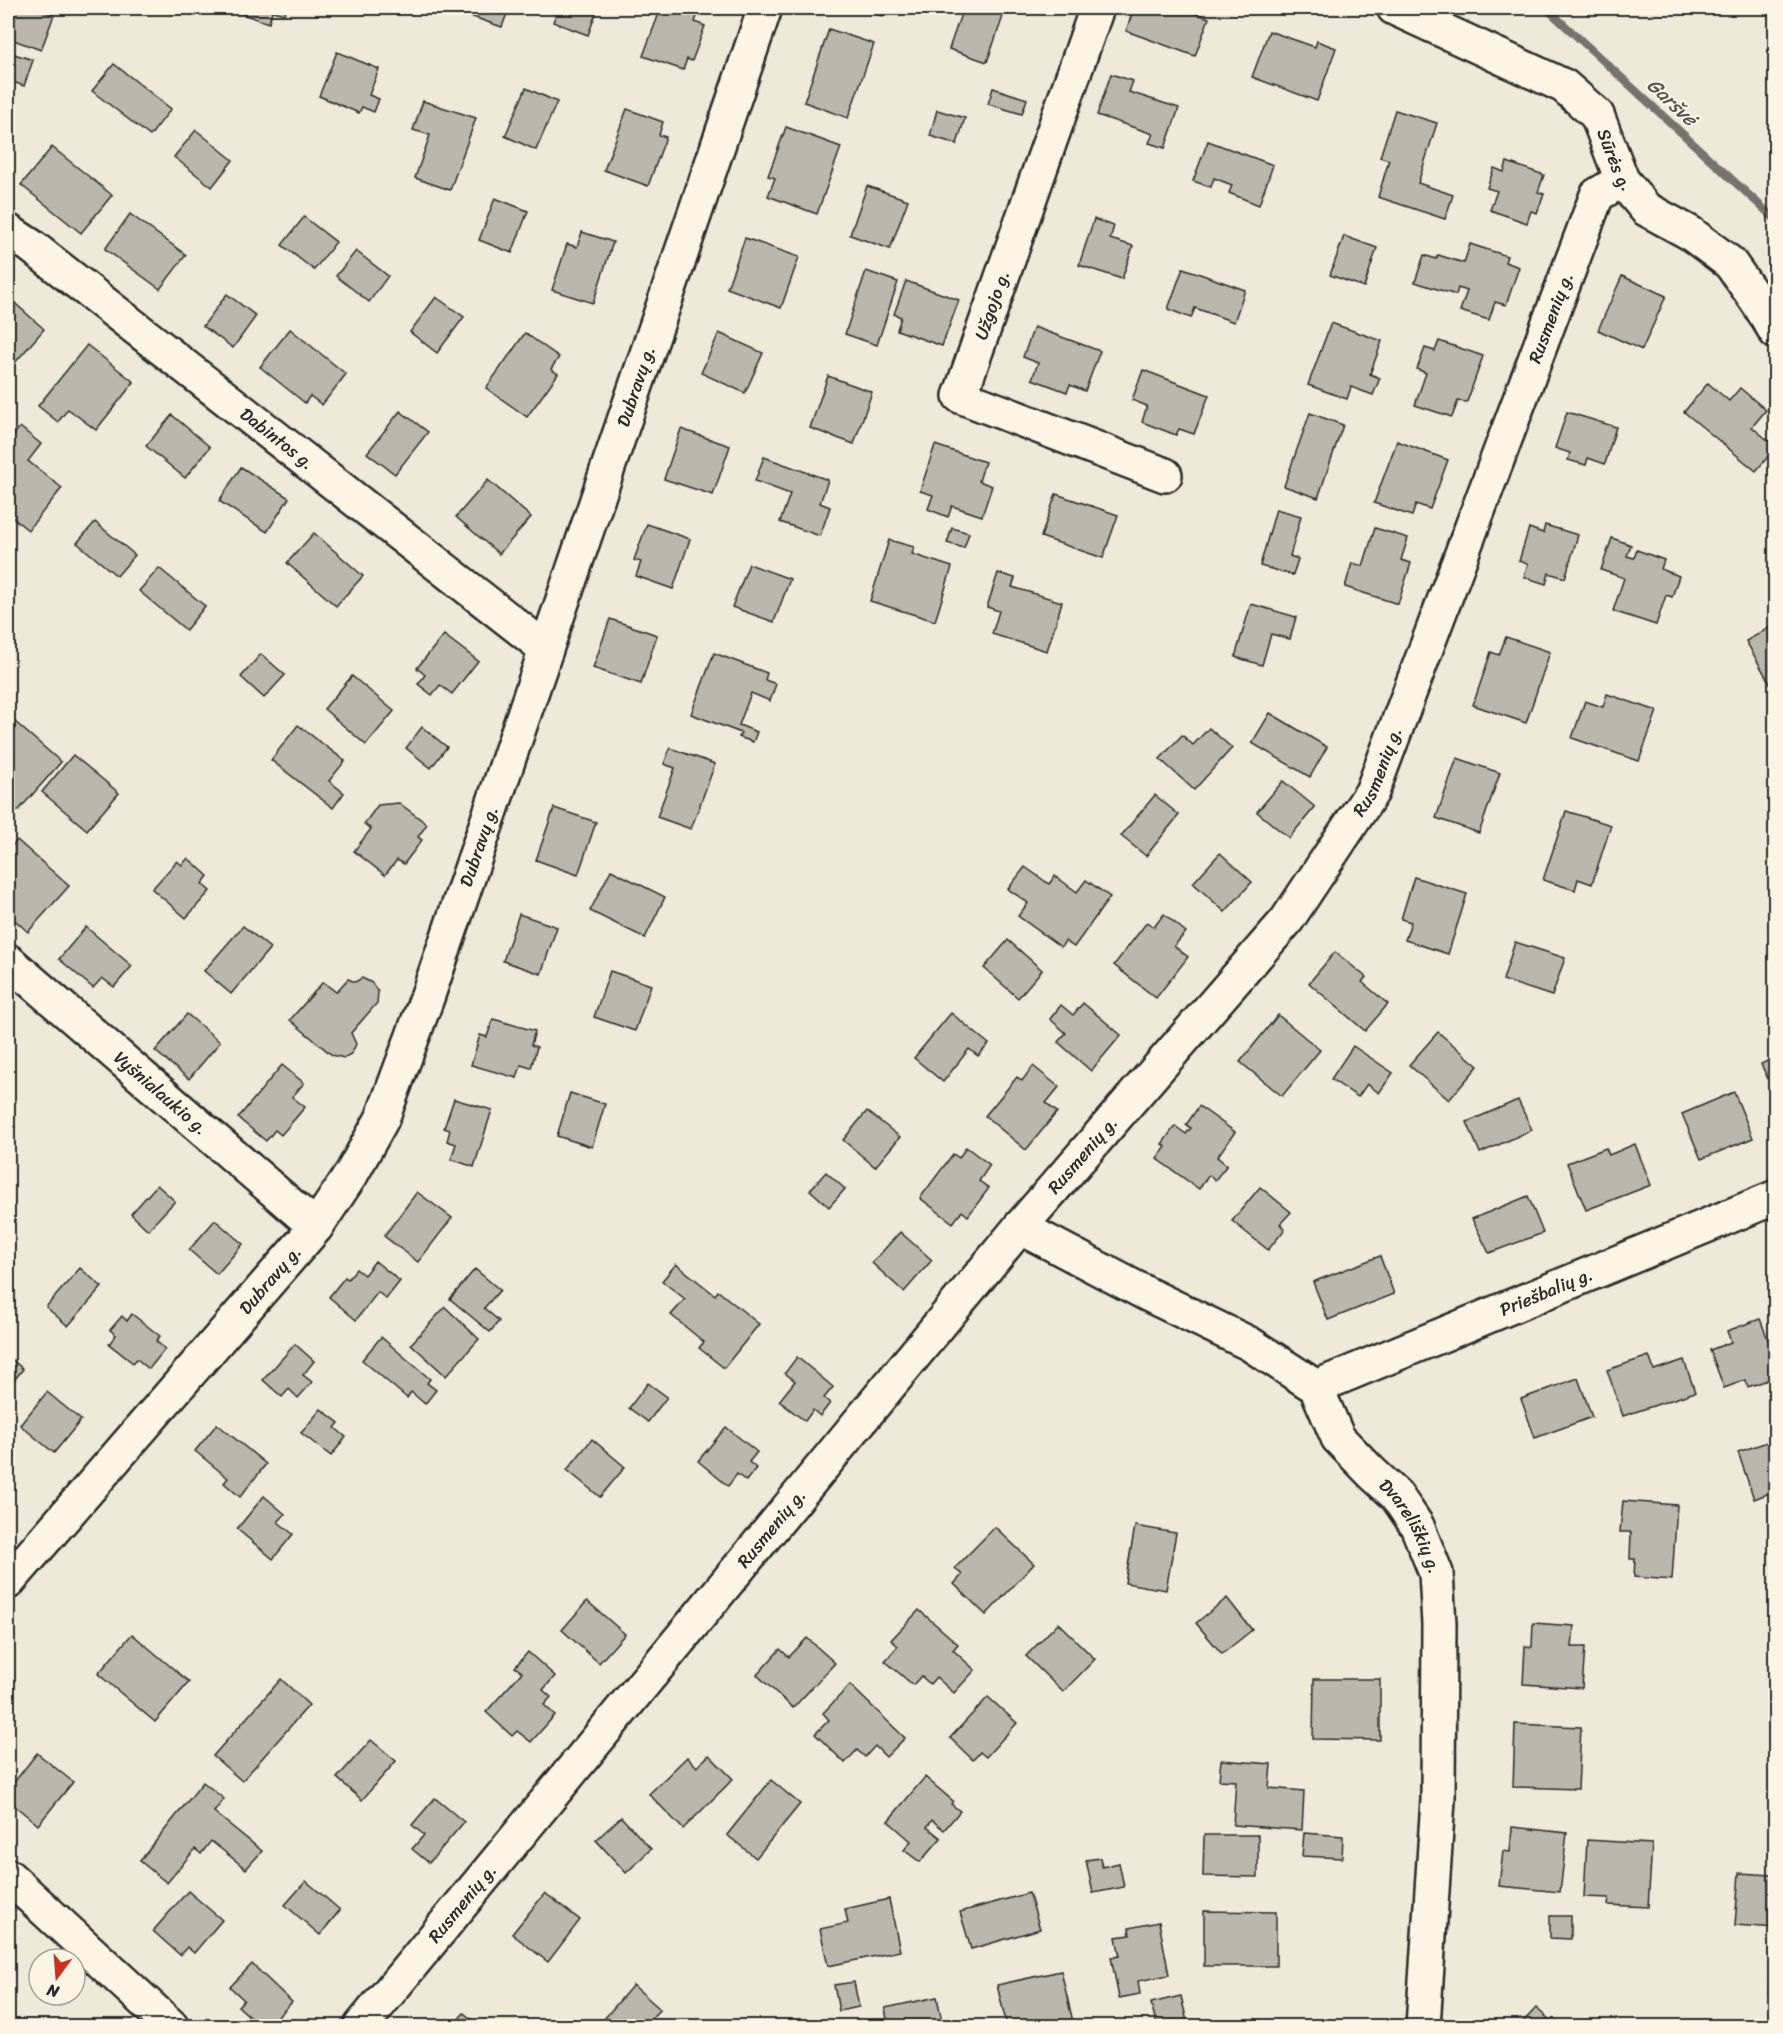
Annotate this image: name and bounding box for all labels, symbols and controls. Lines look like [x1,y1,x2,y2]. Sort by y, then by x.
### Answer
water label: Garšvė [1638,69,1708,137]
street label: Sūrės g. [1588,124,1641,199]
street label: Užgojo g. [965,266,1019,344]
street label: Rusmenių g. [1519,267,1583,368]
street label: Dubravų g. [607,342,665,431]
street label: Dabintos g. [233,399,322,478]
street label: Rusmenių g. [1344,722,1411,823]
street label: Dubravų g. [450,801,507,891]
street label: Vyšnialaukio g. [106,1043,216,1143]
street label: Rusmenių g. [1039,1109,1126,1202]
street label: Dubravų g. [231,1238,310,1322]
street label: Priešbalių g. [1495,1258,1598,1326]
street label: Dvareliškių g. [1371,1470,1451,1578]
street label: Rusmenių g. [729,1481,814,1575]
street label: Rusmenių g. [419,1856,505,1950]
north arrow [27,1947,87,2007]
text: N [43,1975,63,2007]

